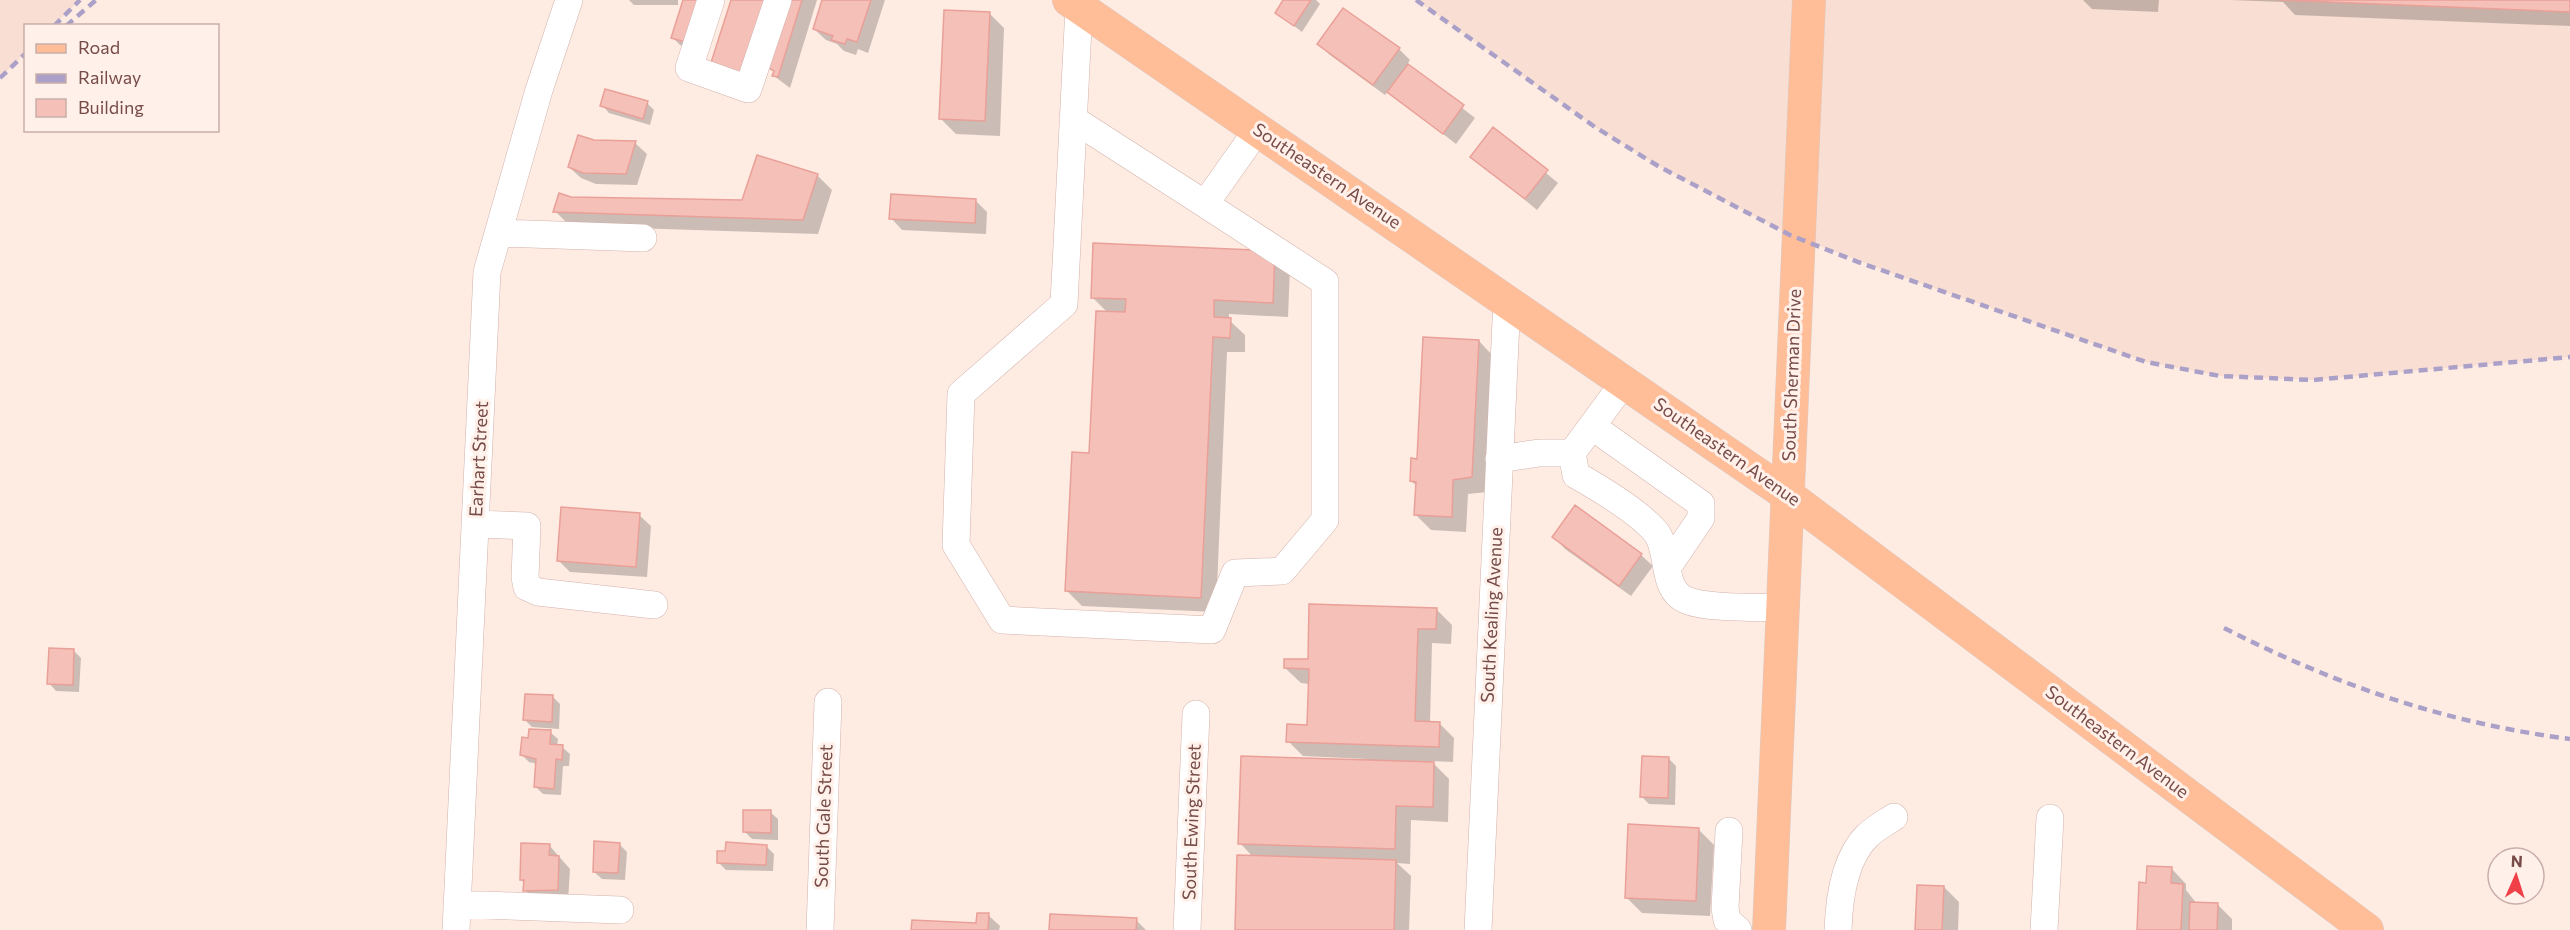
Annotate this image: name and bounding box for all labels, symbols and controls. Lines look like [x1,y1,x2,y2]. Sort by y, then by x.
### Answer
legend [24,24,219,132]
text: Road [78,36,120,58]
text: Railway [78,66,141,88]
text: Building [78,96,144,118]
street label: Southeastern Avenue [1249,117,1406,233]
street label: South Sherman Drive [1777,288,1805,462]
street label: Southeastern Avenue [1650,392,1805,510]
street label: Earhart Street [464,400,492,517]
street label: South Kealing Avenue [1475,527,1507,703]
street label: Southeastern Avenue [2042,680,2194,802]
street label: South Ewing Street [1177,743,1205,900]
street label: South Gale Street [810,744,836,888]
north arrow [2486,846,2546,906]
text: N [2510,851,2523,870]

